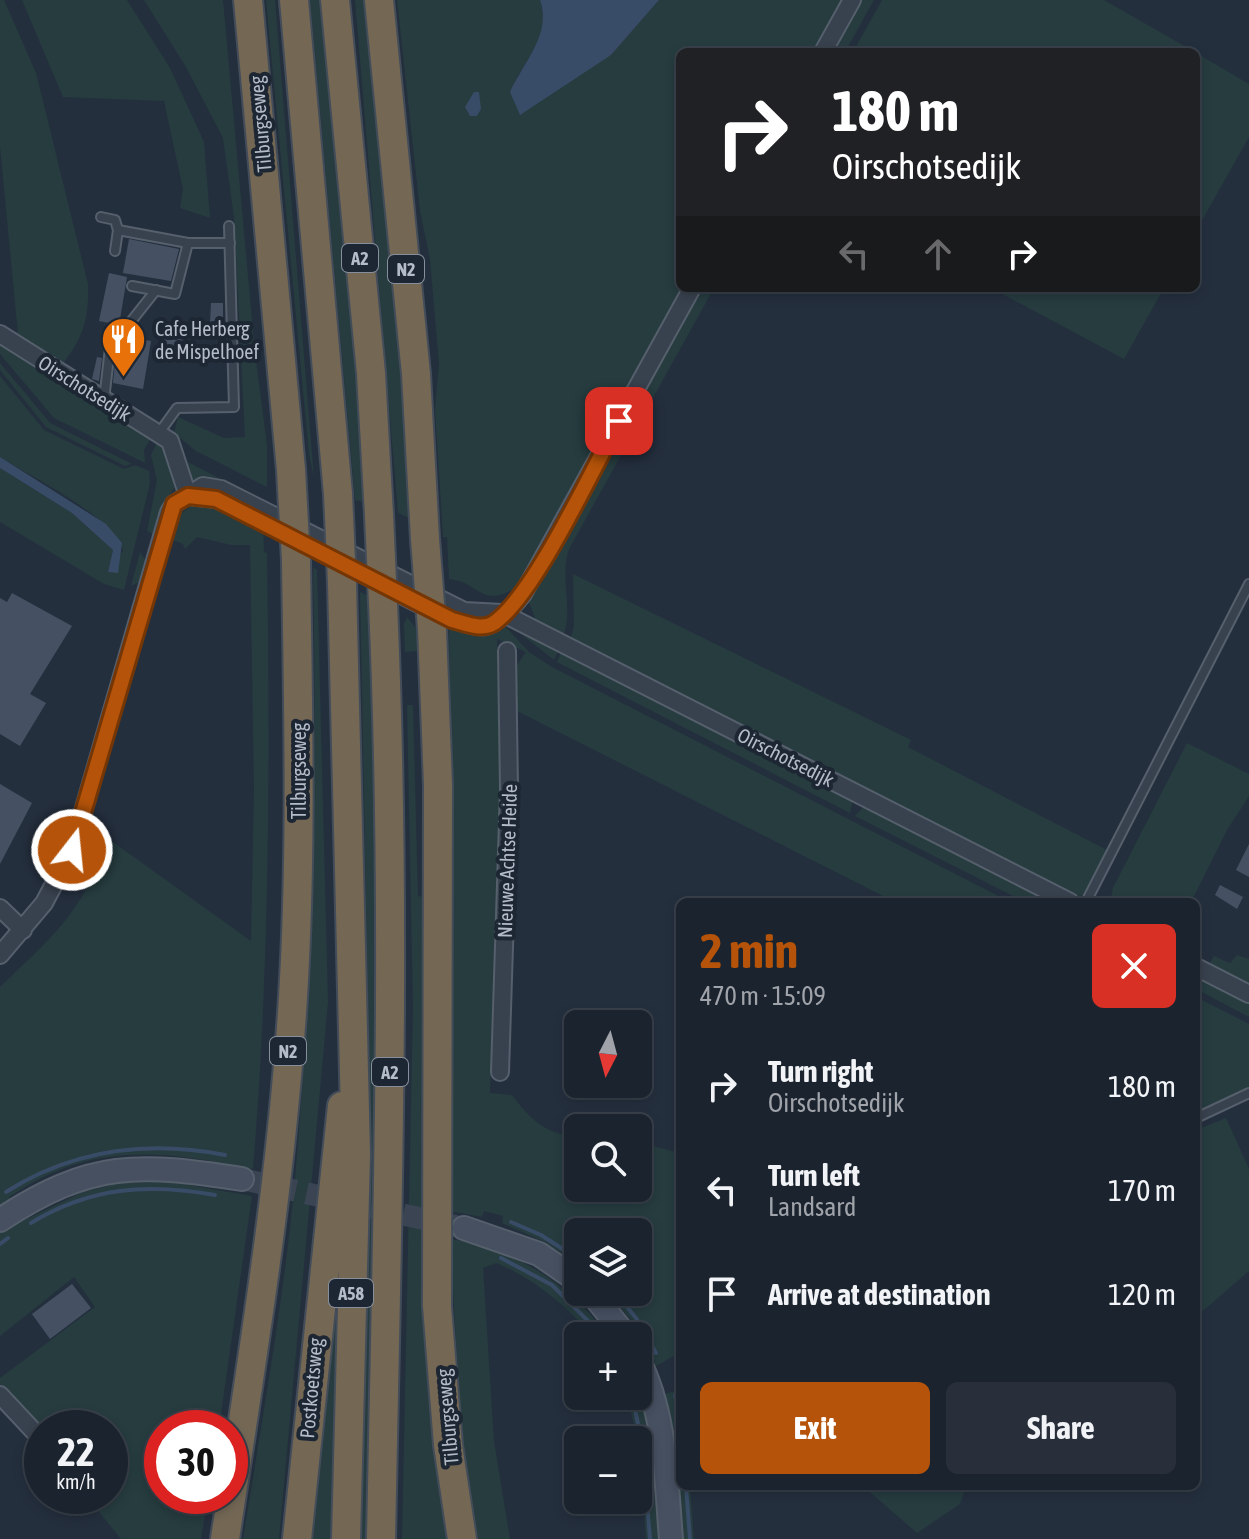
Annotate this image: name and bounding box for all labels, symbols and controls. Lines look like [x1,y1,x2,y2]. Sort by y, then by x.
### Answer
street label: Tilburgseweg [244,74,276,173]
text: 180 m [832,79,959,143]
icon: right [700,80,804,184]
text: Oirschotsedijk [832,145,1021,187]
icon: left [832,232,876,276]
icon: ahead [916,232,960,276]
icon: right [1000,232,1044,276]
road number: A2 [342,244,378,272]
road number: N2 [388,255,424,283]
restaurant icon: Cafe Herberg de Mispelhoef [100,316,148,379]
place label: Cafe Herberg de Mispelhoef [155,317,259,363]
street label: Oirschotsedijk [34,350,136,426]
pin [585,387,653,455]
icon: arrive [597,399,641,443]
street label: Tilburgseweg [287,722,310,819]
street label: Oirschotsedijk [734,723,838,791]
street label: Nieuwe Achtse Heide [493,784,521,938]
position arrow [30,808,114,892]
text: 2 min [700,923,798,978]
button: close [1092,924,1176,1008]
text: 470 m · 15:09 [700,981,826,1011]
north arrow [564,1010,652,1098]
map controls [564,1010,652,1514]
road number: N2 [270,1037,306,1065]
text: Turn right [768,1054,874,1088]
road number: A2 [372,1058,408,1086]
icon: right [700,1064,744,1108]
text: 180 m [1108,1069,1176,1103]
text: Oirschotsedijk [768,1088,905,1118]
button: search [564,1114,652,1202]
text: Turn left [768,1158,860,1192]
icon: left [700,1168,744,1212]
text: 170 m [1108,1173,1176,1207]
text: Landsard [768,1192,856,1222]
button: layers [564,1218,652,1306]
icon: arrive [700,1272,744,1316]
text: Arrive at destination [768,1277,990,1311]
text: 120 m [1108,1277,1176,1311]
road number: A58 [329,1279,373,1307]
button: + [564,1322,652,1410]
street label: Postkoetsweg [295,1336,327,1439]
street label: Tilburgseweg [431,1367,463,1466]
button: Exit [700,1382,930,1474]
button: Share [946,1382,1176,1474]
speed limit sign: 30 [144,1410,248,1514]
button: − [564,1426,652,1514]
text: 22 [57,1429,95,1474]
text: km/h [56,1470,96,1493]

